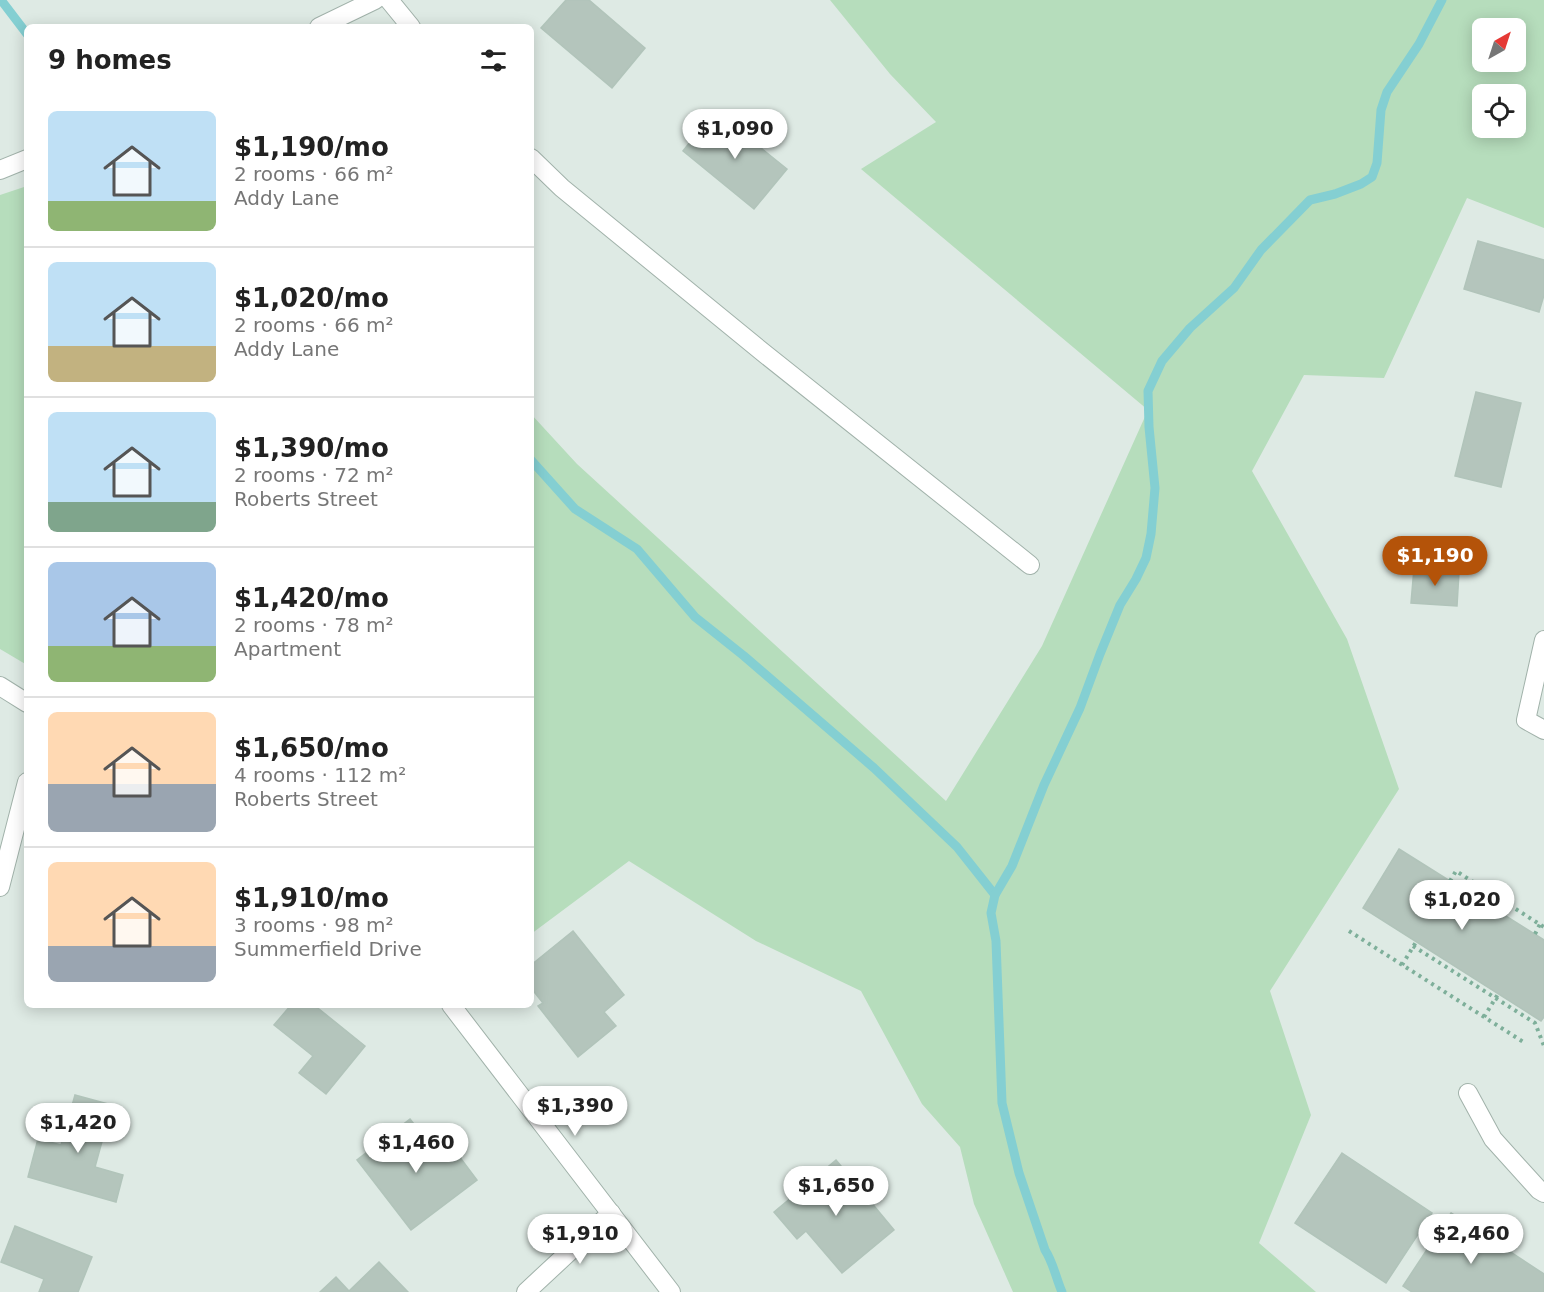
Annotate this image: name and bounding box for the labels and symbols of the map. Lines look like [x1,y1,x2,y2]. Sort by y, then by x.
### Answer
north arrow [1472,18,1526,72]
pin: $1,090 [686,109,784,160]
pin: $1,190 [1386,536,1484,587]
pin: $1,020 [1413,880,1511,931]
pin: $1,390 [526,1086,624,1137]
pin: $1,420 [29,1103,127,1154]
pin: $1,460 [367,1123,465,1174]
pin: $1,650 [787,1166,885,1217]
pin: $1,910 [531,1214,629,1265]
pin: $2,460 [1422,1214,1520,1265]

